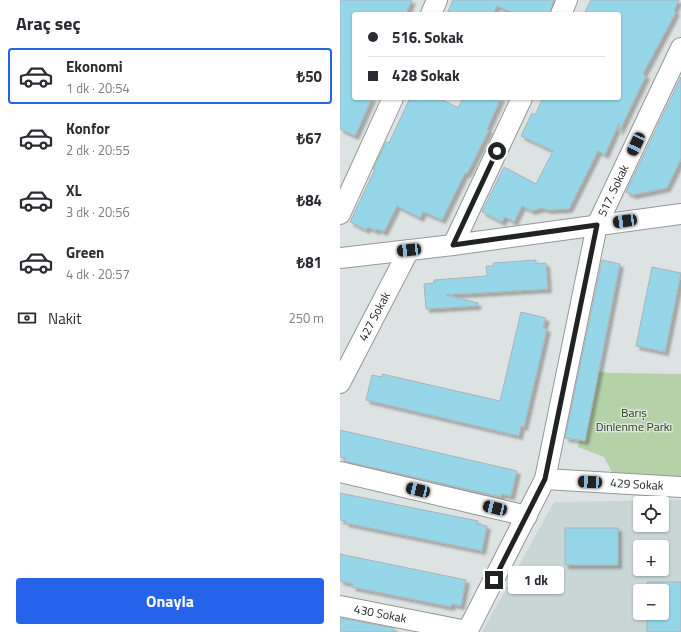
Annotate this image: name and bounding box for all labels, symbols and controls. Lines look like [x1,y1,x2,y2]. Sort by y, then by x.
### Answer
text: Araç seç [16,10,80,37]
text: 516. Sokak [392,26,464,49]
text: Ekonomi [66,55,123,78]
icon: car [18,58,54,94]
text: 428 Sokak [392,64,460,87]
text: ₺50 [297,65,322,88]
text: 1 dk · 20:54 [66,78,130,98]
text: Konfor [66,117,110,140]
icon: car [18,120,54,156]
text: ₺67 [297,127,322,150]
car [625,131,647,157]
text: 2 dk · 20:55 [66,140,130,160]
route start [488,142,506,160]
street label: 517. Sokak [592,161,633,220]
text: XL [66,179,82,202]
icon: car [18,182,54,218]
text: ₺84 [297,189,322,212]
text: 3 dk · 20:56 [66,202,130,222]
car [612,213,638,229]
text: Green [66,241,104,264]
car [396,243,422,257]
icon: car [18,244,54,280]
text: ₺81 [297,251,322,274]
text: 4 dk · 20:57 [66,264,130,284]
street label: 427 Sokak [353,288,395,344]
icon: cash [16,307,38,329]
text: Nakit [48,307,81,330]
text: 250 m [288,308,324,328]
park label: Barış Dinlenme Parkı [596,403,672,436]
street label: 429 Sokak [610,473,664,495]
car [578,475,602,489]
car [405,481,431,499]
map controls [633,496,669,620]
button: locate [633,496,669,532]
car [482,499,508,517]
button: + [633,540,669,576]
callout: 1 dk [508,566,564,594]
text: 1 dk [524,570,548,590]
route end [485,571,503,589]
button: Onayla [16,578,324,624]
button: − [633,584,669,620]
street label: 430 Sokak [352,599,408,628]

